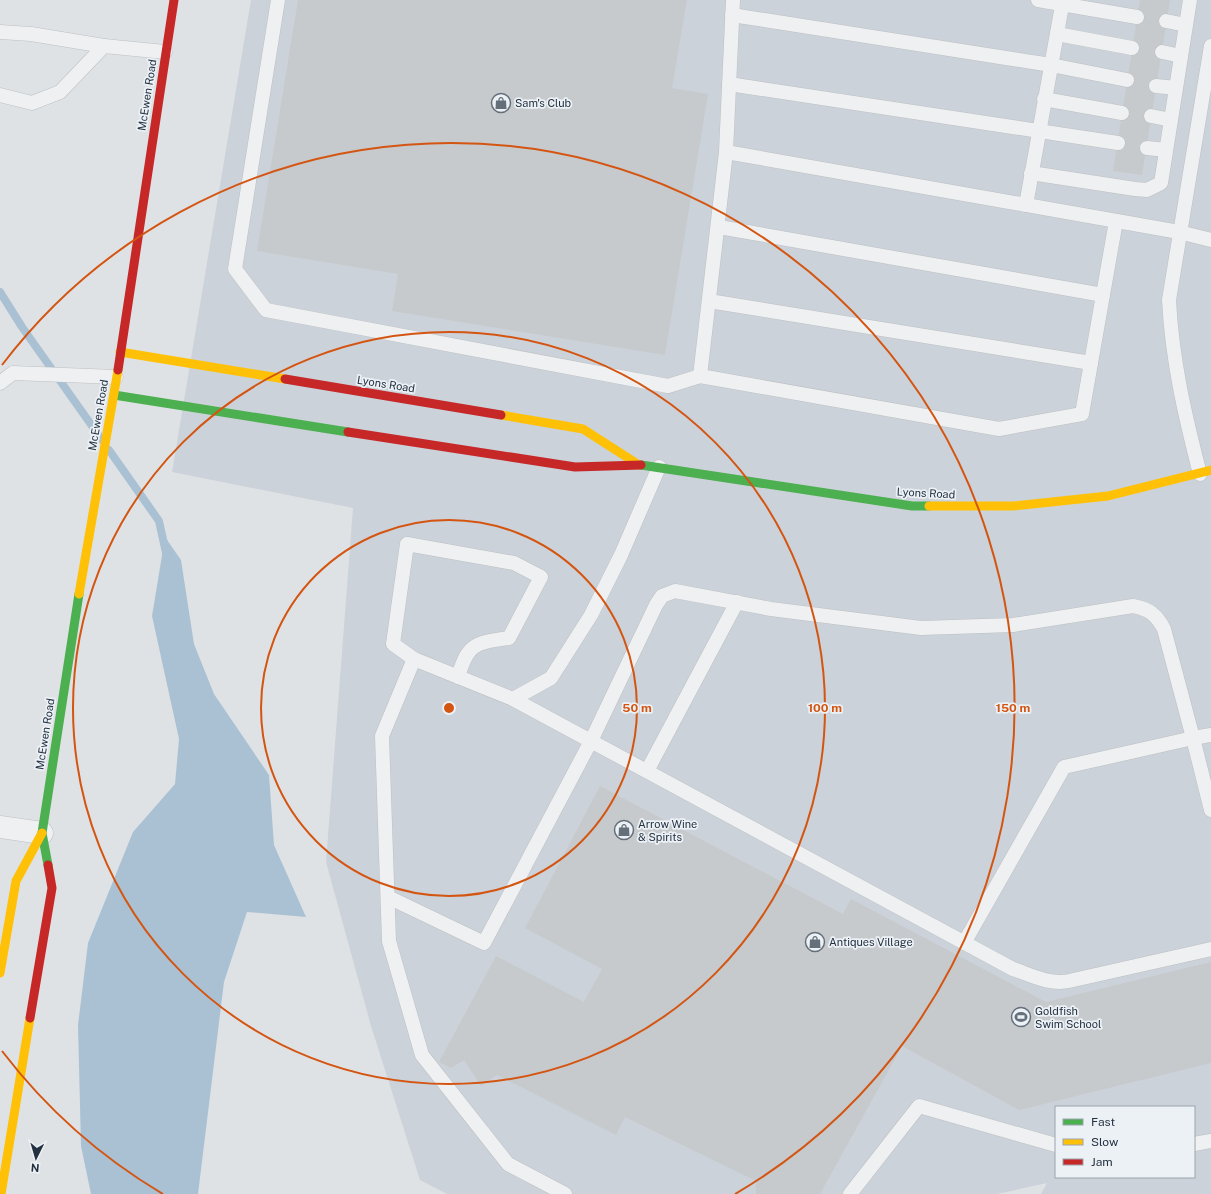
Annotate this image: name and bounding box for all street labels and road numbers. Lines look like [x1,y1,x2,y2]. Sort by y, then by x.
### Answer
street label: McEwen Road [135,59,159,131]
street label: Lyons Road [356,374,416,394]
street label: McEwen Road [86,379,110,451]
street label: Lyons Road [896,485,956,501]
street label: McEwen Road [33,698,57,770]

